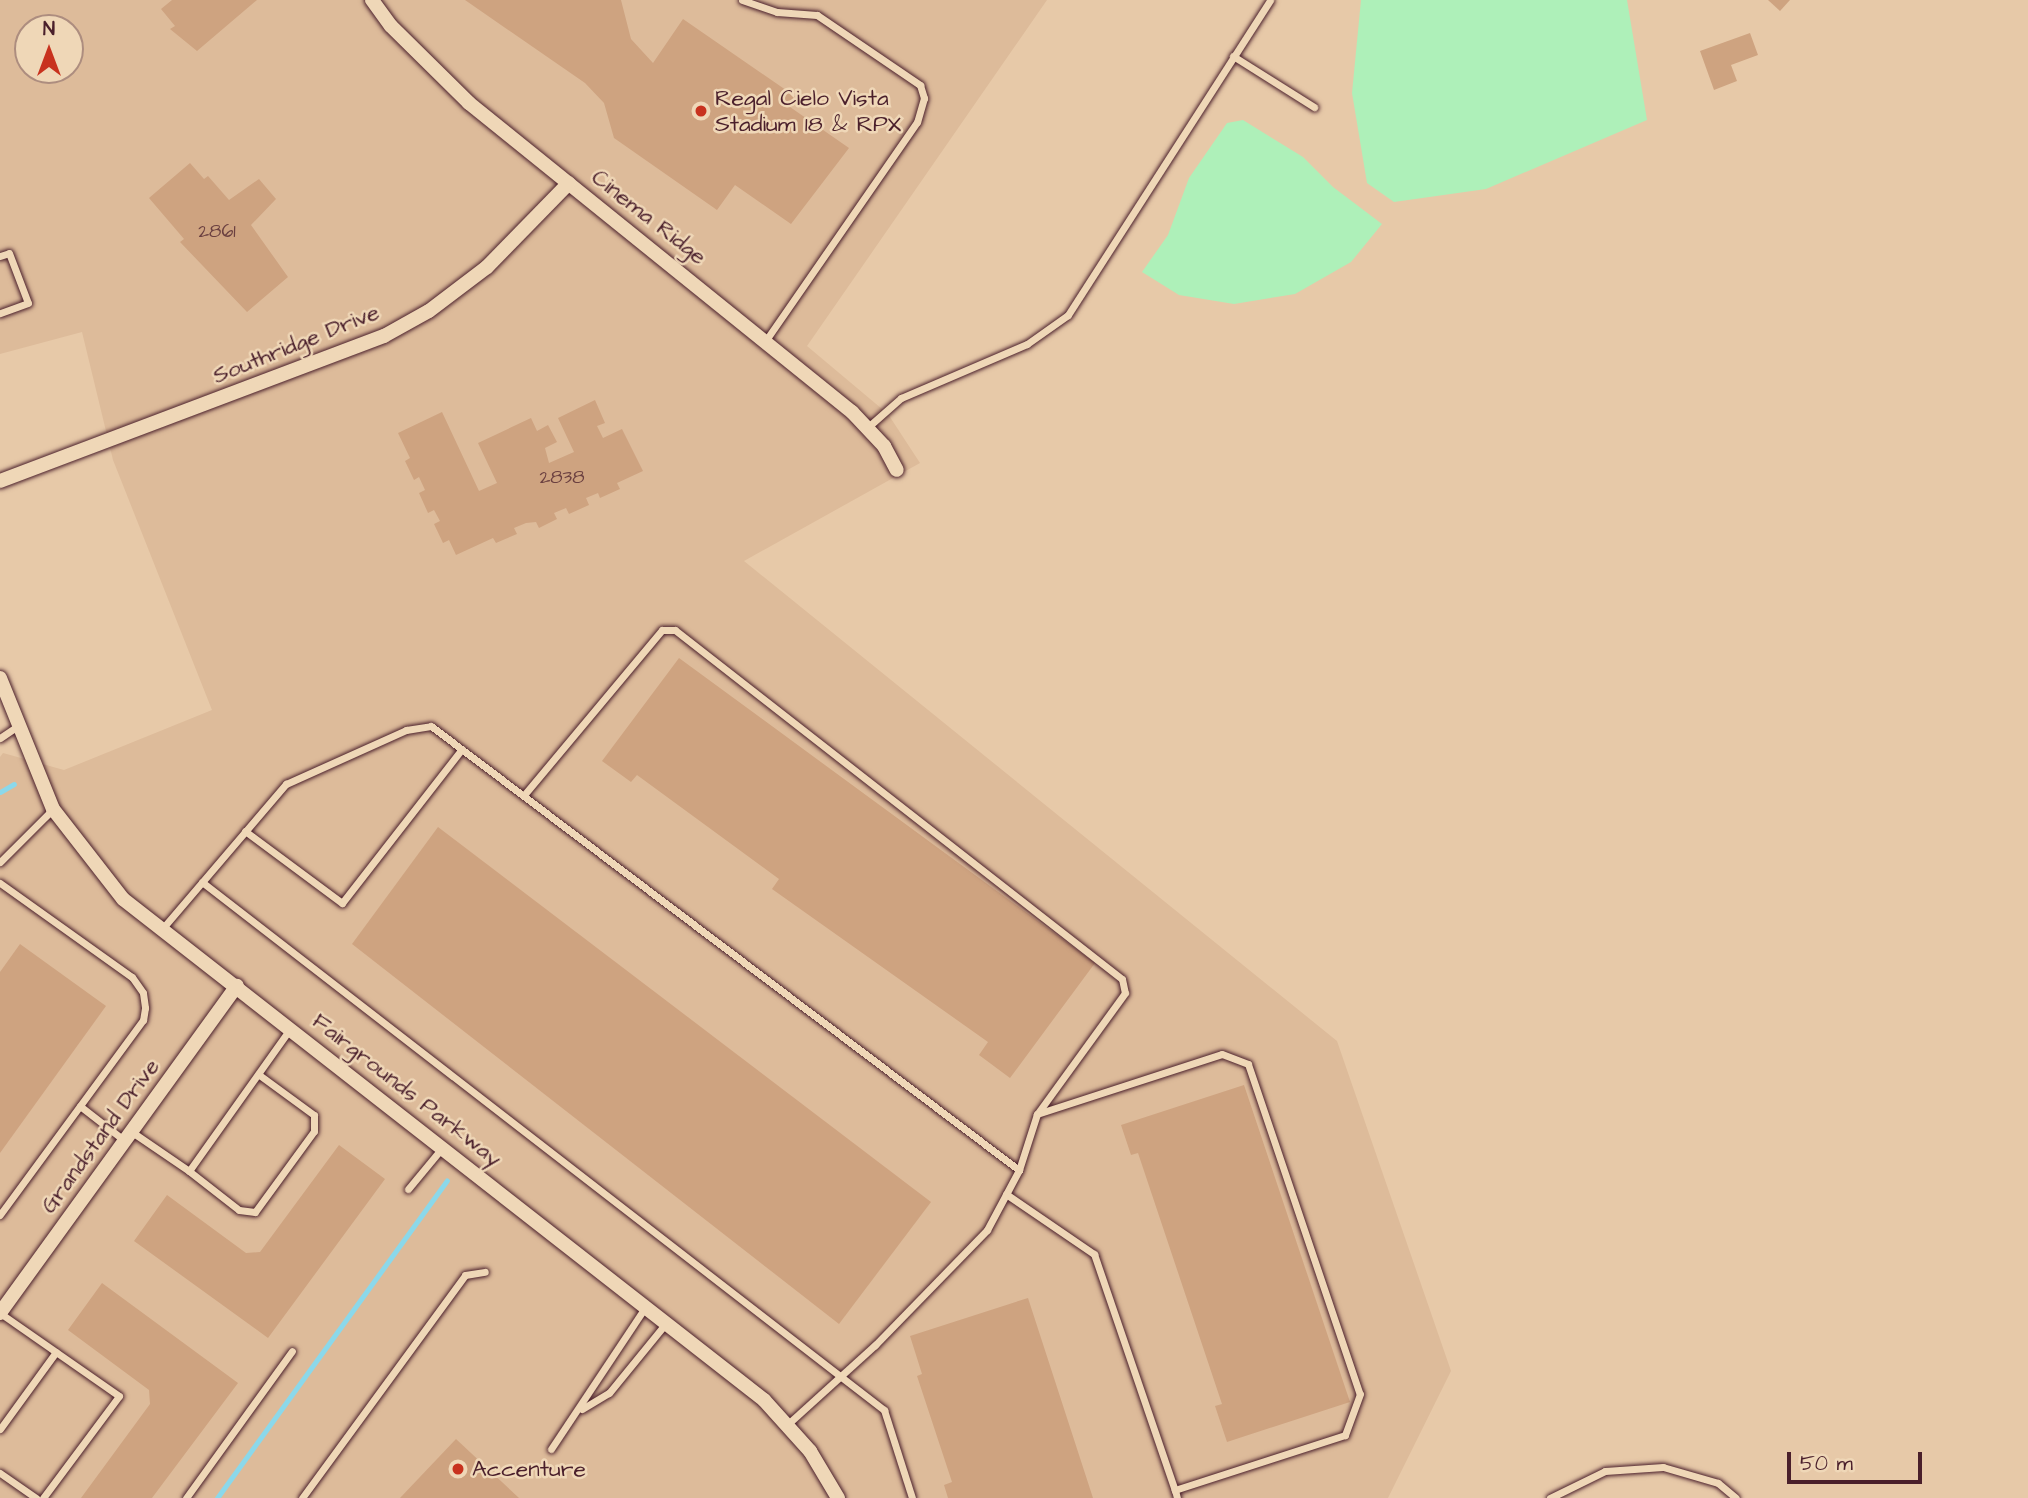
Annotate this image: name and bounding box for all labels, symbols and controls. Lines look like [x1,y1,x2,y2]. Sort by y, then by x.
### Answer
north arrow [14,14,84,84]
text: N [43,16,55,43]
place label: Regal Cielo Vista Stadium 18 & RPX [715,84,901,138]
marker: Regal Cielo Vista Stadium 18 & RPX [693,103,709,119]
street label: Cinema Ridge [586,163,712,271]
house number: 2861 [198,221,236,243]
street label: Southridge Drive [209,298,383,390]
house number: 2838 [539,467,585,489]
street label: Fairgrounds Parkway [307,1007,507,1173]
street label: Grandstand Drive [35,1053,165,1219]
scale bar [1790,1438,1925,1482]
text: 50 m [1800,1449,1853,1478]
place label: Accenture [472,1455,586,1483]
marker: Accenture [450,1461,466,1477]

